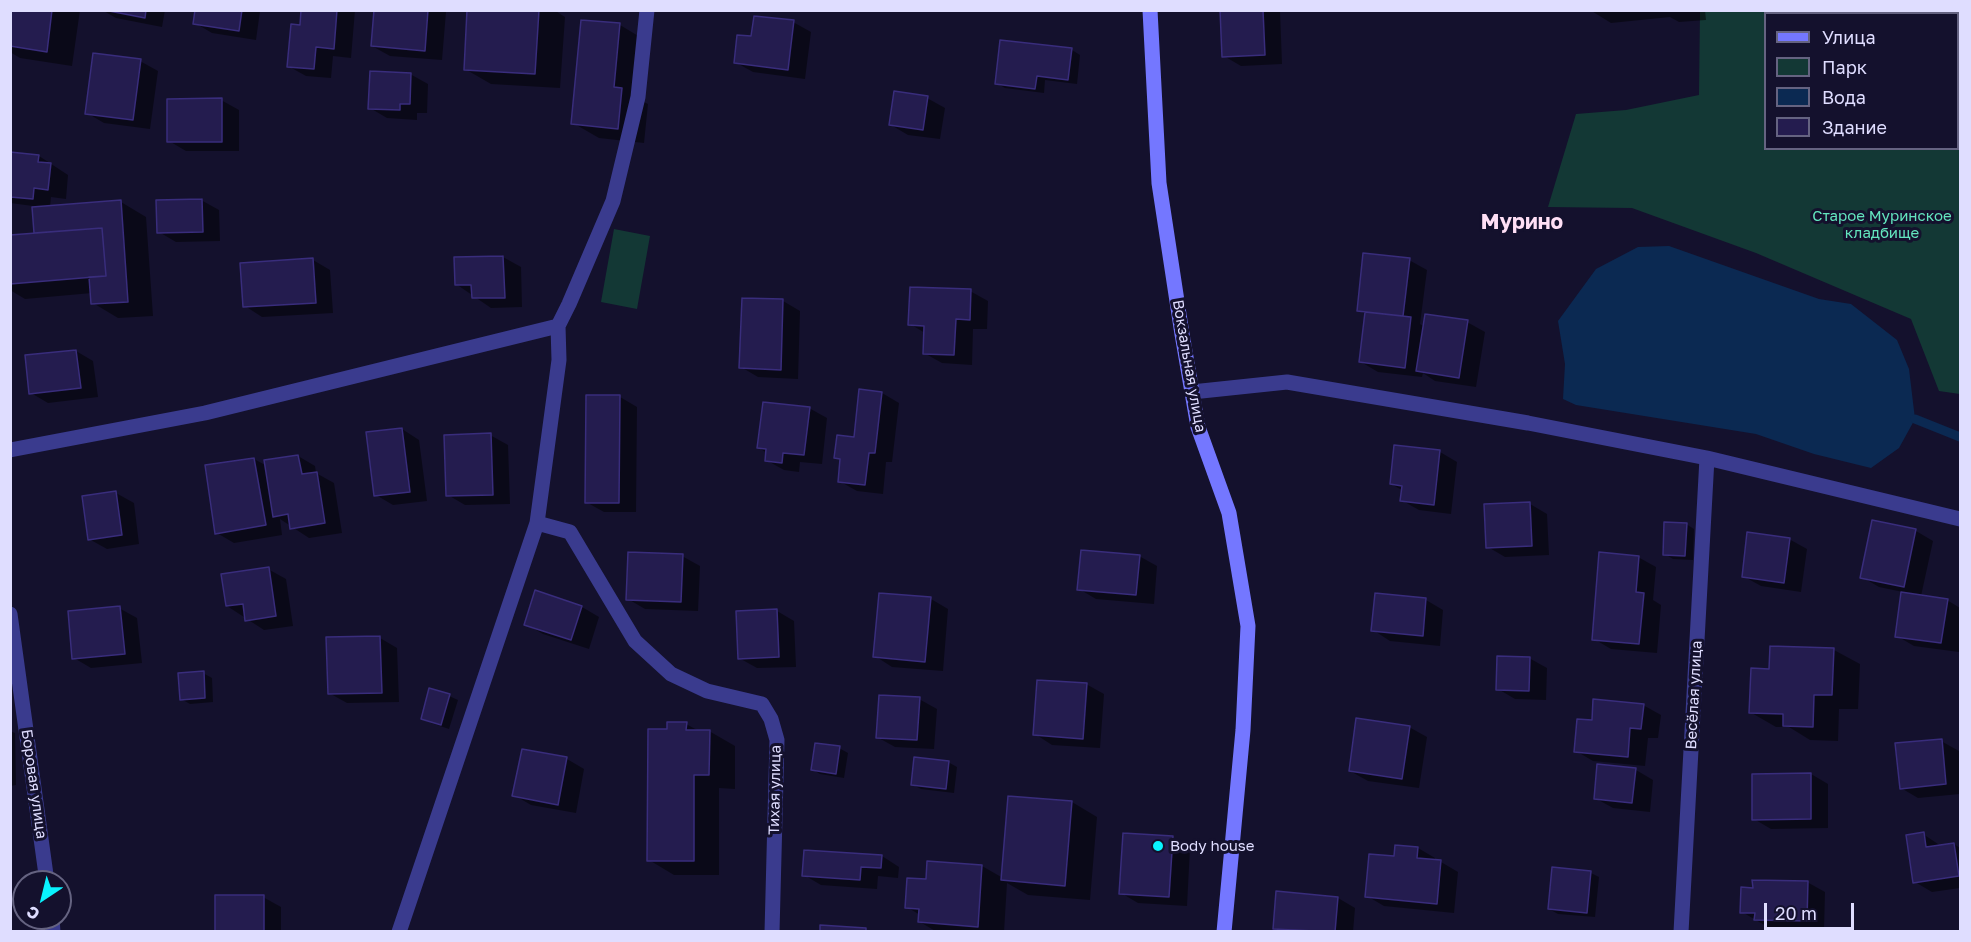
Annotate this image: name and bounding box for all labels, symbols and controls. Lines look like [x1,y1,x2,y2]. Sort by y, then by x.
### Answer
legend [1764,12,1959,150]
text: Улица [1822,26,1876,48]
text: Парк [1822,56,1867,78]
text: Вода [1822,86,1866,108]
text: Здание [1822,116,1887,138]
park label: Старое Муринское кладбище [1812,207,1952,242]
district label: Мурино [1481,209,1563,235]
street label: Вокзальная улица [1168,298,1210,434]
street label: Весёлая улица [1682,640,1706,750]
street label: Боровая улица [17,728,51,840]
street label: Тихая улица [765,745,785,835]
place label: Body house [1170,837,1254,855]
marker: Body house [1151,839,1165,853]
north arrow [12,870,72,930]
scale bar [1767,891,1857,929]
text: С [22,902,43,925]
text: 20 m [1775,902,1817,924]

